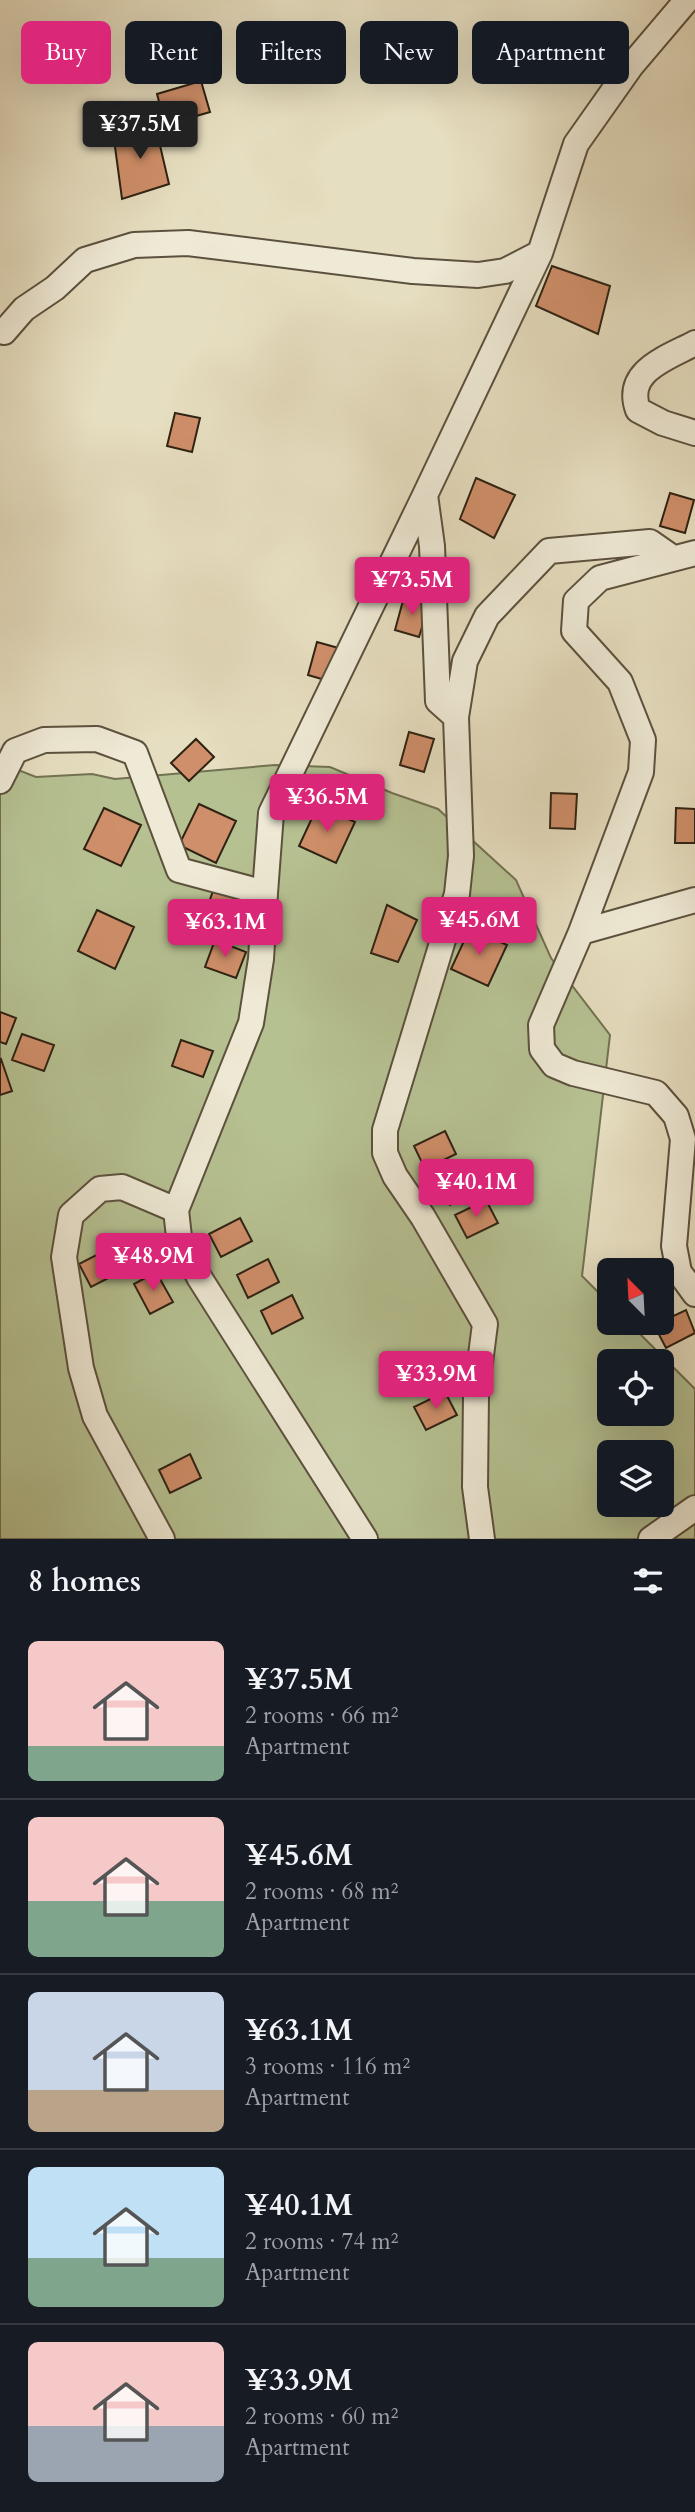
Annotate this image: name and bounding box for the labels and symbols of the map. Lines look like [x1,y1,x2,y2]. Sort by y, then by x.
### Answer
pin: ¥37.5M [83,102,197,161]
pin: ¥73.5M [355,558,469,617]
pin: ¥36.5M [270,774,384,834]
pin: ¥45.6M [422,898,536,957]
pin: ¥63.1M [168,900,282,959]
pin: ¥40.1M [419,1160,533,1219]
pin: ¥48.9M [96,1234,210,1293]
north arrow [597,1258,674,1335]
pin: ¥33.9M [379,1352,493,1411]

